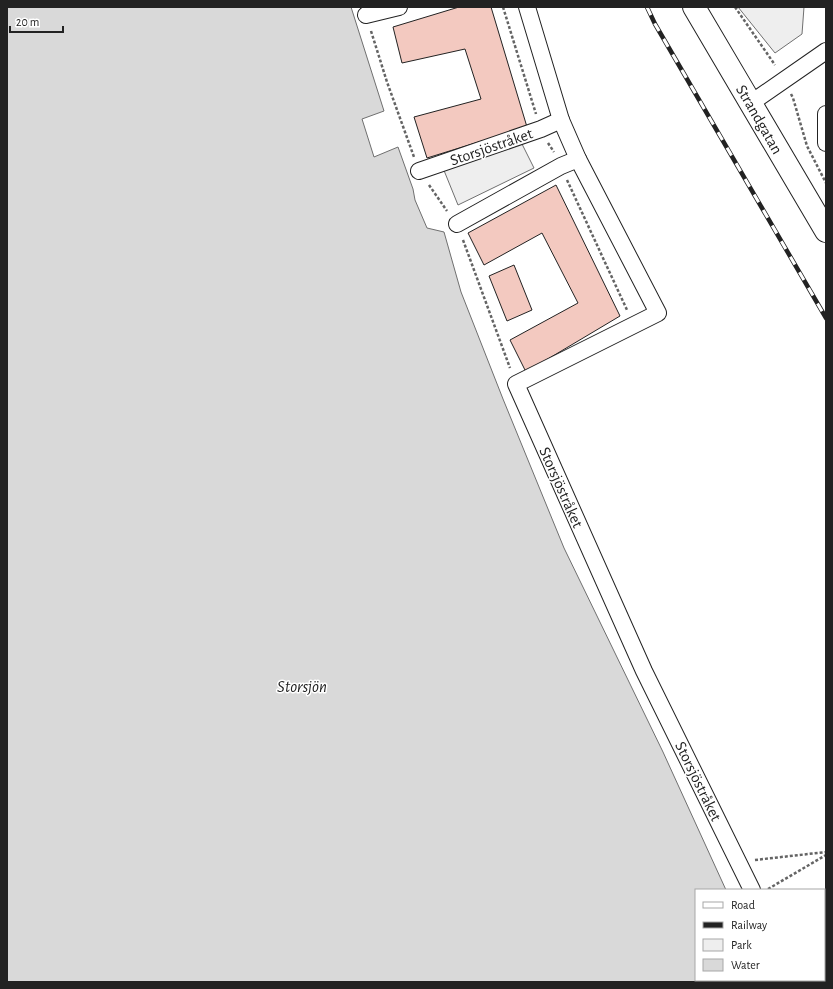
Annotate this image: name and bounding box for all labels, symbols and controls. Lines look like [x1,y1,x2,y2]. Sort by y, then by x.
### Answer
scale bar [10,8,63,34]
text: 20 m [16,16,39,28]
street label: Strandgatan [733,82,785,157]
street label: Storsjöstråket [448,125,535,169]
street label: Storsjöstråket [535,445,586,530]
water label: Storsjön [277,678,327,696]
street label: Storsjöstråket [671,739,724,824]
legend [695,889,825,981]
text: Road [731,899,755,911]
text: Railway [731,919,767,932]
text: Park [731,939,752,951]
text: Water [731,959,760,971]

